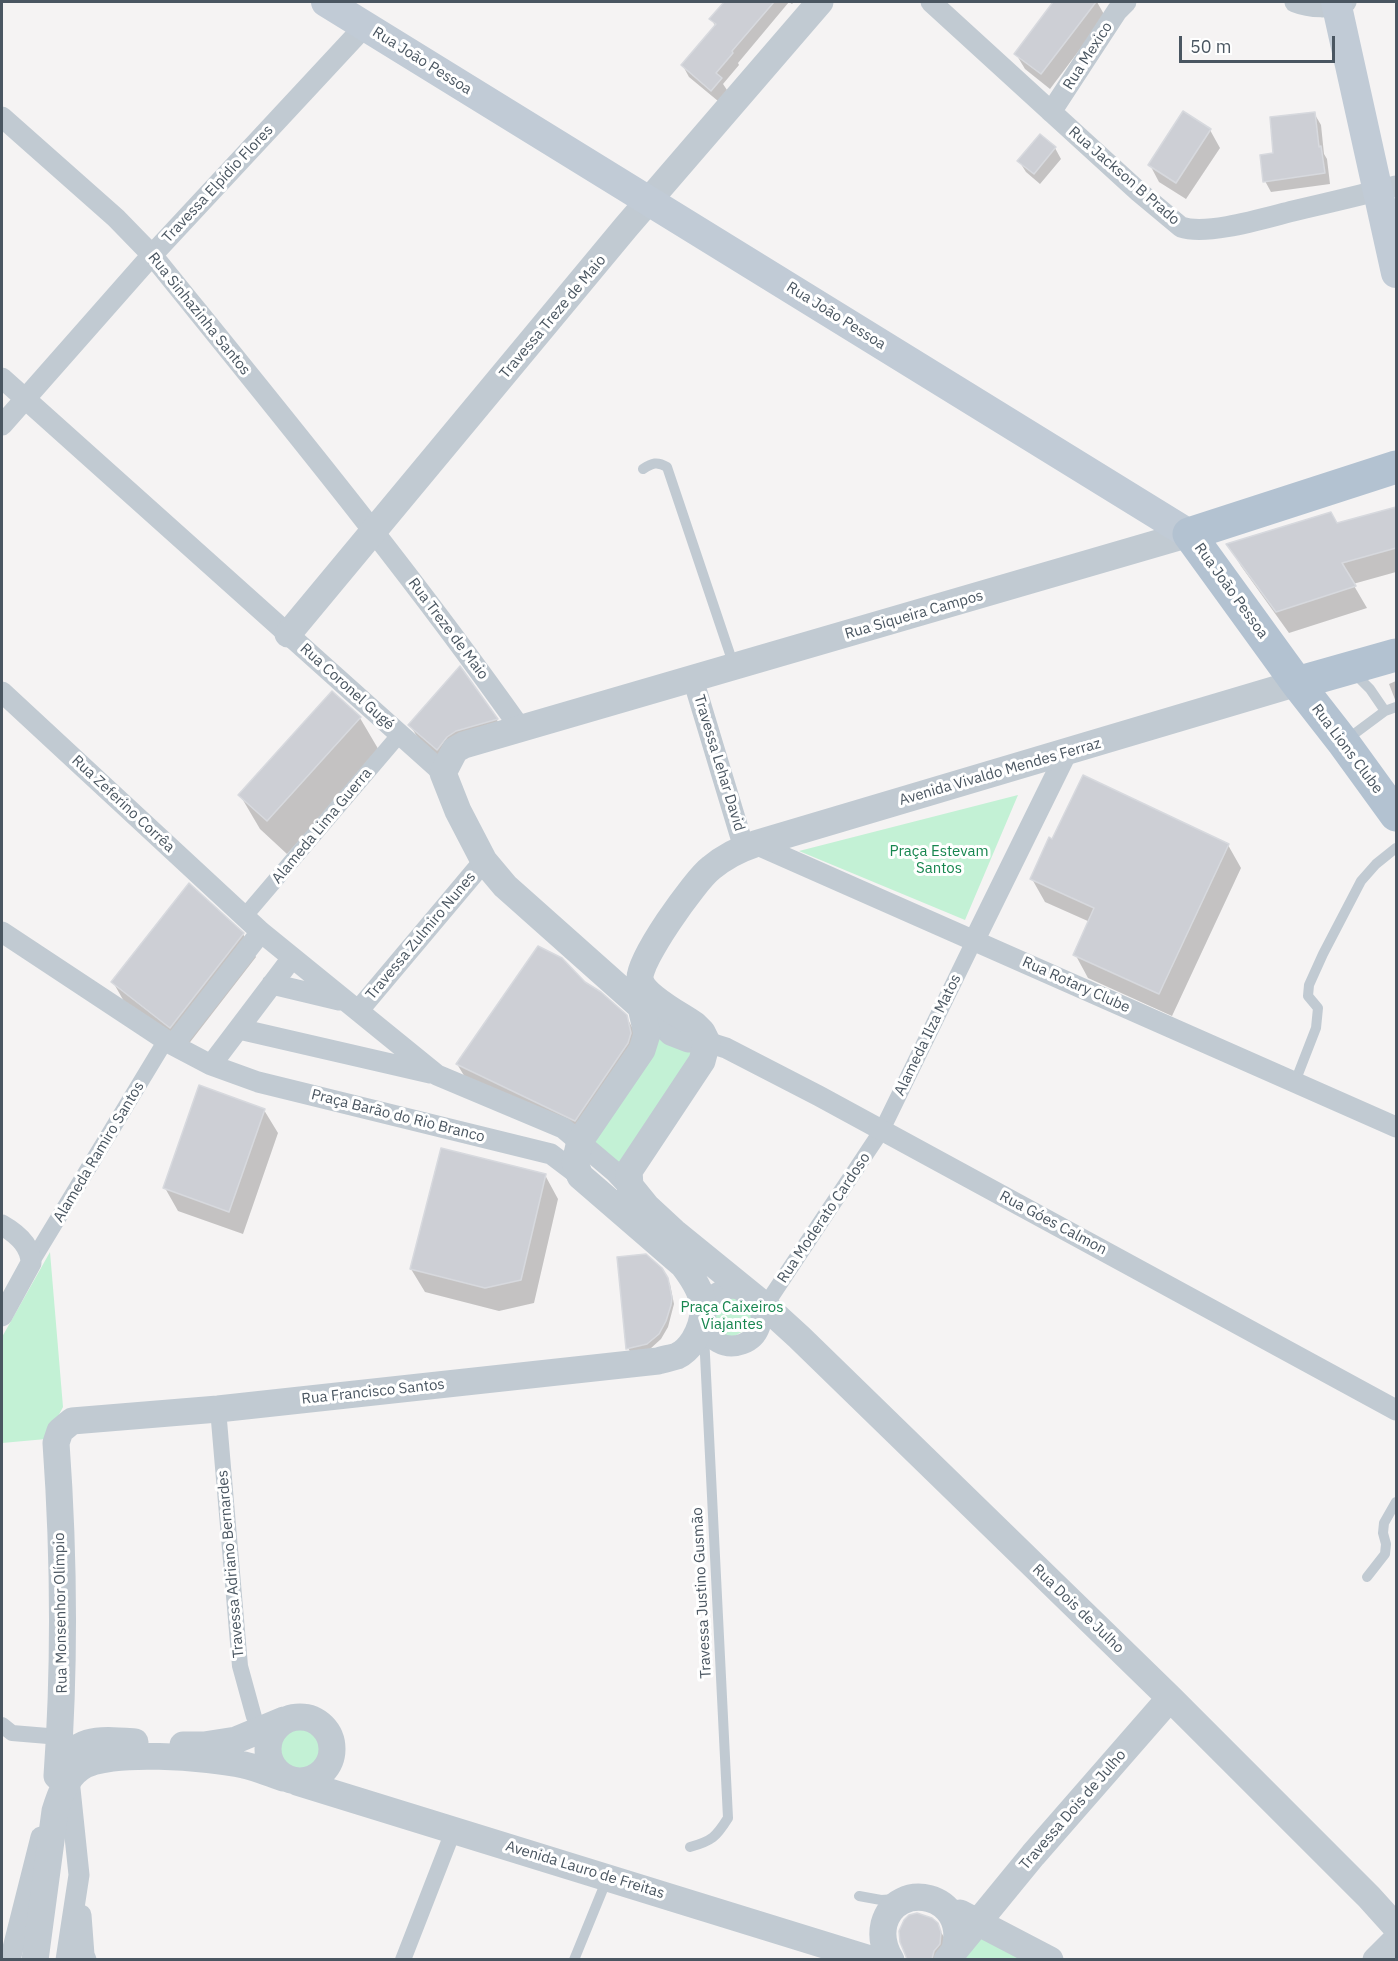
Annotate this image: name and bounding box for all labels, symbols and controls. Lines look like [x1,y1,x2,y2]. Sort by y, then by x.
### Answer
street label: Rua Mexico [1059,19,1117,93]
street label: Rua João Pessoa [369,23,475,99]
scale bar [1182,24,1338,62]
text: 50 m [1190,35,1232,58]
street label: Travessa Elpídio Flores [159,121,277,247]
street label: Rua Jackson B Prado [1065,123,1183,229]
street label: Rua Sinhazinha Santos [144,249,254,379]
street label: Travessa Treze de Maio [496,252,610,382]
street label: Rua João Pessoa [783,278,889,354]
street label: Rua João Pessoa [1190,540,1272,642]
street label: Rua Treze de Maio [404,575,492,683]
street label: Rua Siqueira Campos [843,587,985,643]
street label: Rua Coronel Gugé [296,640,398,734]
street label: Travessa Lehar David [690,693,748,833]
street label: Rua Lions Clube [1307,701,1387,797]
street label: Avenida Vivaldo Mendes Ferraz [897,735,1103,809]
street label: Rua Zeferino Corrêa [68,752,178,856]
street label: Alameda Lima Guerra [268,765,376,887]
park label: Praça Estevam Santos [889,843,989,878]
street label: Travessa Zulmiro Nunes [362,868,480,1004]
street label: Rua Rotary Clube [1019,953,1133,1017]
street label: Alameda Ilza Matos [891,971,965,1099]
street label: Alameda Ramiro Santos [50,1078,148,1226]
street label: Praça Barão do Rio Branco [309,1086,487,1146]
street label: Rua Moderato Cardoso [774,1149,874,1287]
street label: Rua Góes Calmon [996,1187,1110,1259]
park label: Praça Caixeiros Viajantes [680,1299,784,1334]
street label: Rua Francisco Santos [301,1376,445,1408]
street label: Travessa Adriano Bernardes [214,1469,248,1659]
street label: Travessa Justino Gusmão [689,1507,715,1679]
street label: Rua Monsenhor Olímpio [51,1532,71,1694]
street label: Rua Dois de Julho [1028,1561,1128,1657]
street label: Travessa Dois de Julho [1016,1746,1130,1874]
street label: Avenida Lauro de Freitas [503,1837,667,1903]

